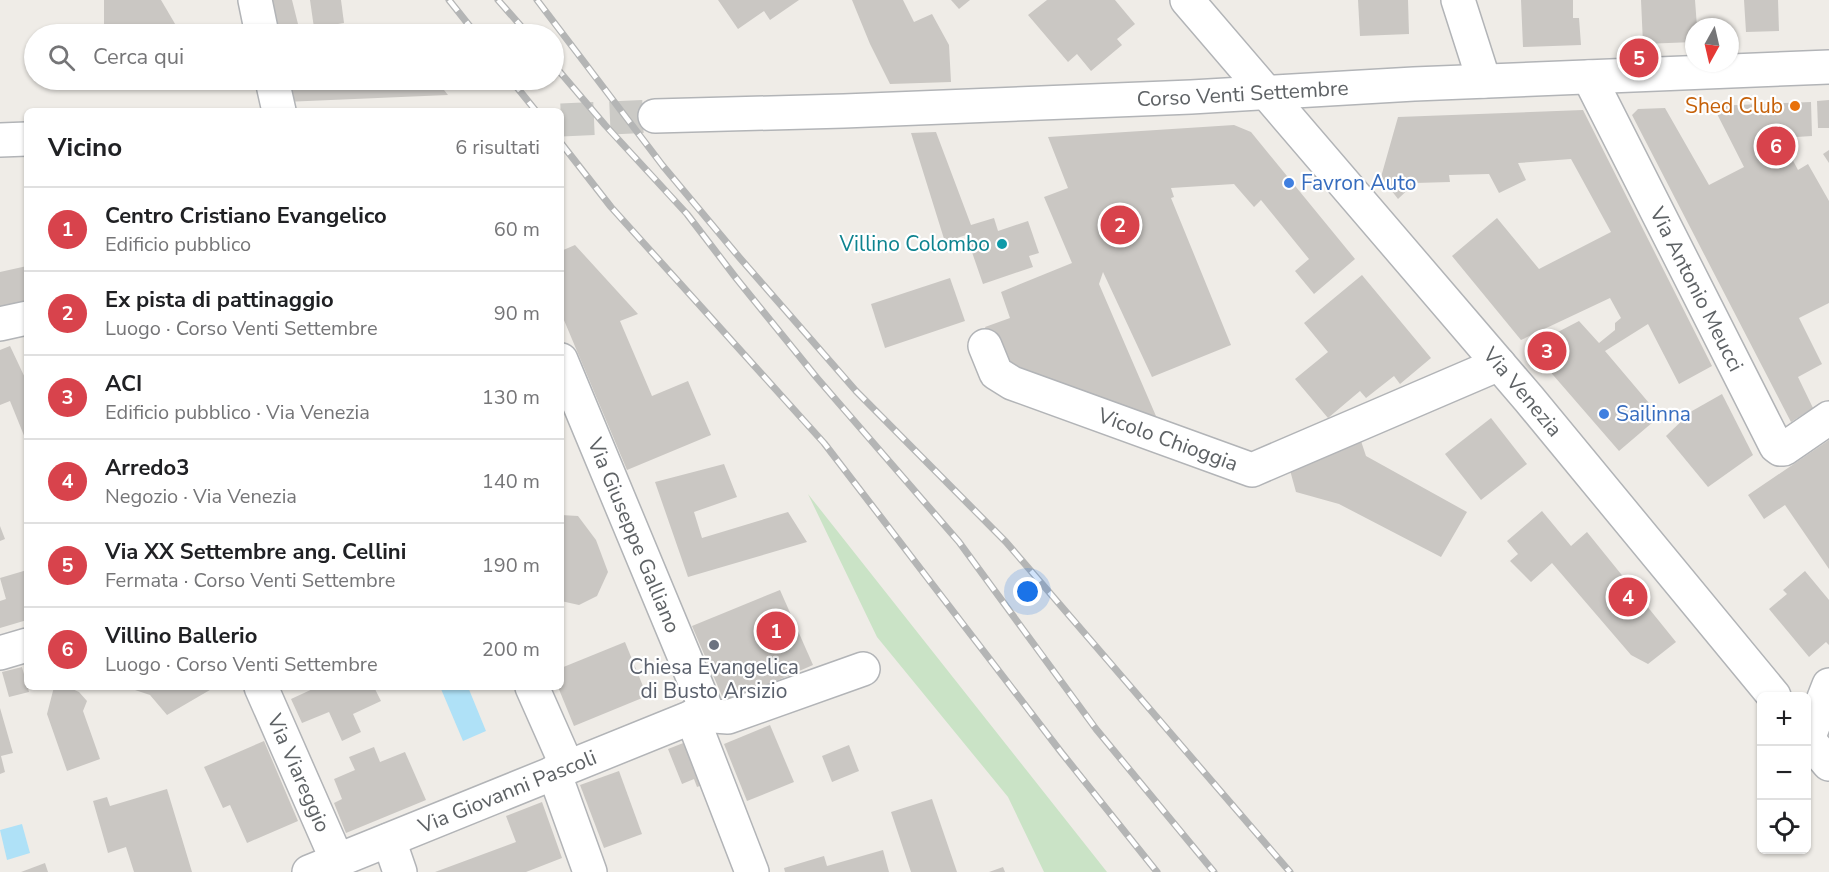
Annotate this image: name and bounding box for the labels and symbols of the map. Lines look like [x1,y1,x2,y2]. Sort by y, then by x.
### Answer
north arrow [1685,18,1739,72]
pin: 5 [1620,36,1658,80]
street label: Corso Venti Settembre [1136,74,1349,113]
place label: Shed Club [1685,92,1783,120]
marker: Shed Club [1788,99,1802,113]
pin: 6 [1756,124,1796,168]
place label: Favron Auto [1301,169,1416,197]
marker: Favron Auto [1282,176,1296,190]
street label: Via Antonio Meucci [1643,201,1750,376]
pin: 2 [1100,202,1140,248]
place label: Villino Colombo [839,230,990,258]
marker: Villino Colombo [995,237,1009,251]
pin: 3 [1528,328,1566,374]
street label: Via Venezia [1476,340,1568,443]
place label: Sailinna [1616,400,1691,428]
street label: Vicolo Chioggia [1093,401,1242,478]
marker: Sailinna [1597,407,1611,421]
street label: Via Giuseppe Galliano [581,433,687,637]
pin: 4 [1608,574,1648,620]
your location [1013,577,1042,606]
pin: 1 [756,608,796,654]
marker: Chiesa Evangelica di Busto Arsizio [707,638,721,652]
place label: Chiesa Evangelica di Busto Arsizio [629,653,799,705]
street label: Via Viareggio [260,709,337,836]
street label: Via Giovanni Pascoli [413,743,601,841]

